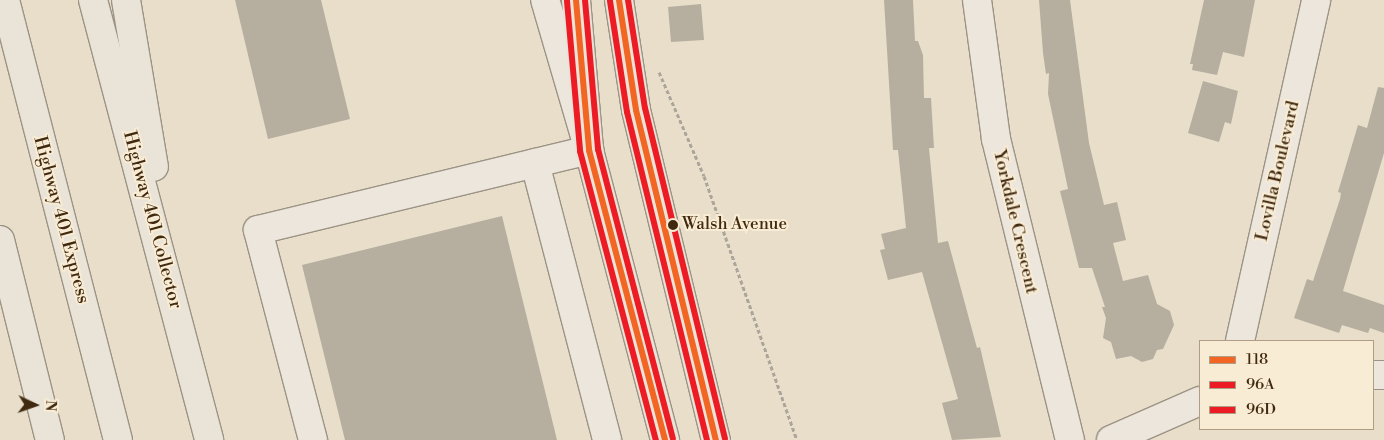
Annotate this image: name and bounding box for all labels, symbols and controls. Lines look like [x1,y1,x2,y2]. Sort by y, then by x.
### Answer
street label: Lovilla Boulevard [1251,99,1305,243]
street label: Highway 401 Collector [118,129,186,311]
street label: Highway 401 Express [28,134,94,306]
street label: Yorkdale Crescent [988,148,1042,296]
place label: Walsh Avenue [682,215,787,235]
marker: Walsh Avenue [668,220,678,230]
legend [1199,340,1374,430]
text: 118 [1246,350,1268,369]
text: 96A [1246,375,1274,394]
north arrow [10,380,60,430]
text: N [41,400,59,412]
text: 96D [1246,400,1276,419]

